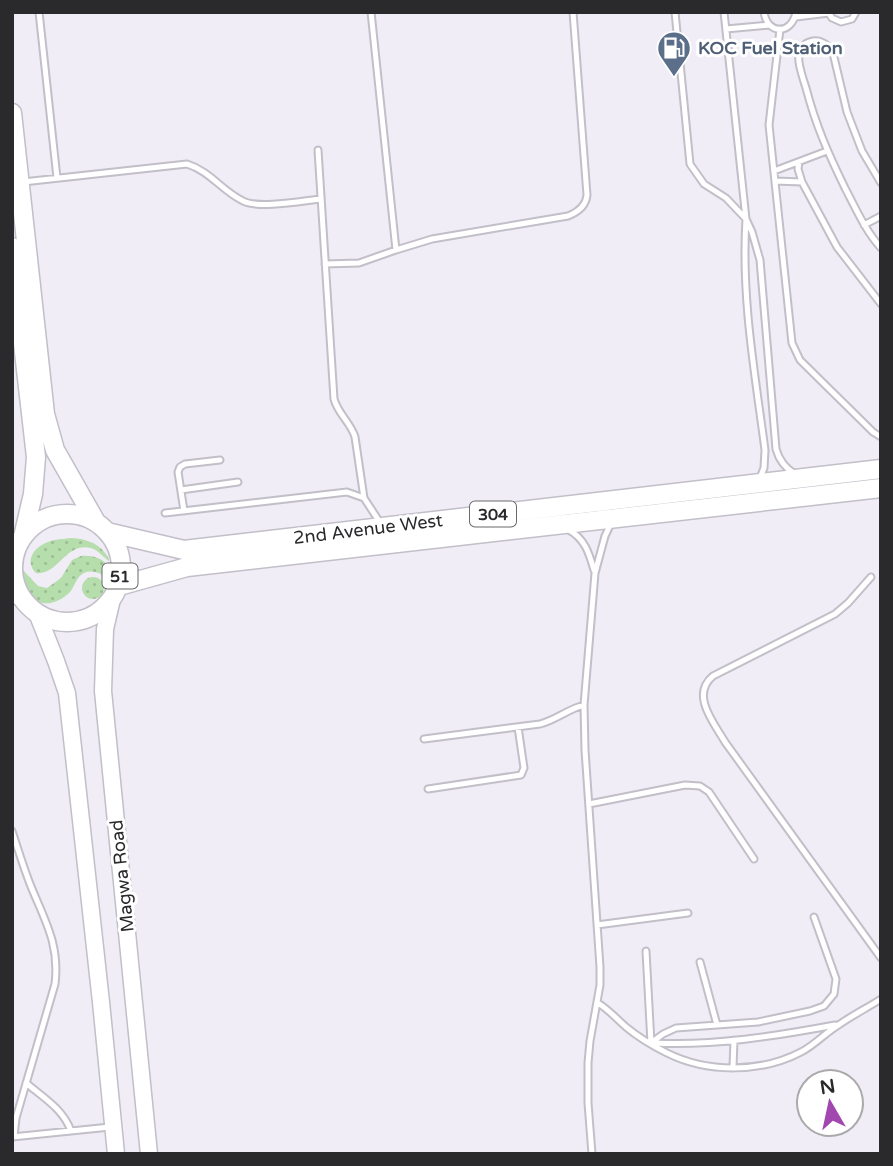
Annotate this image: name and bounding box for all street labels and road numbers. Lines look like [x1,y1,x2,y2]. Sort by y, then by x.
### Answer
road number: 304 [470,502,516,526]
street label: 2nd Avenue West [292,509,444,549]
road number: 51 [102,564,138,589]
street label: Magwa Road [105,819,139,933]

